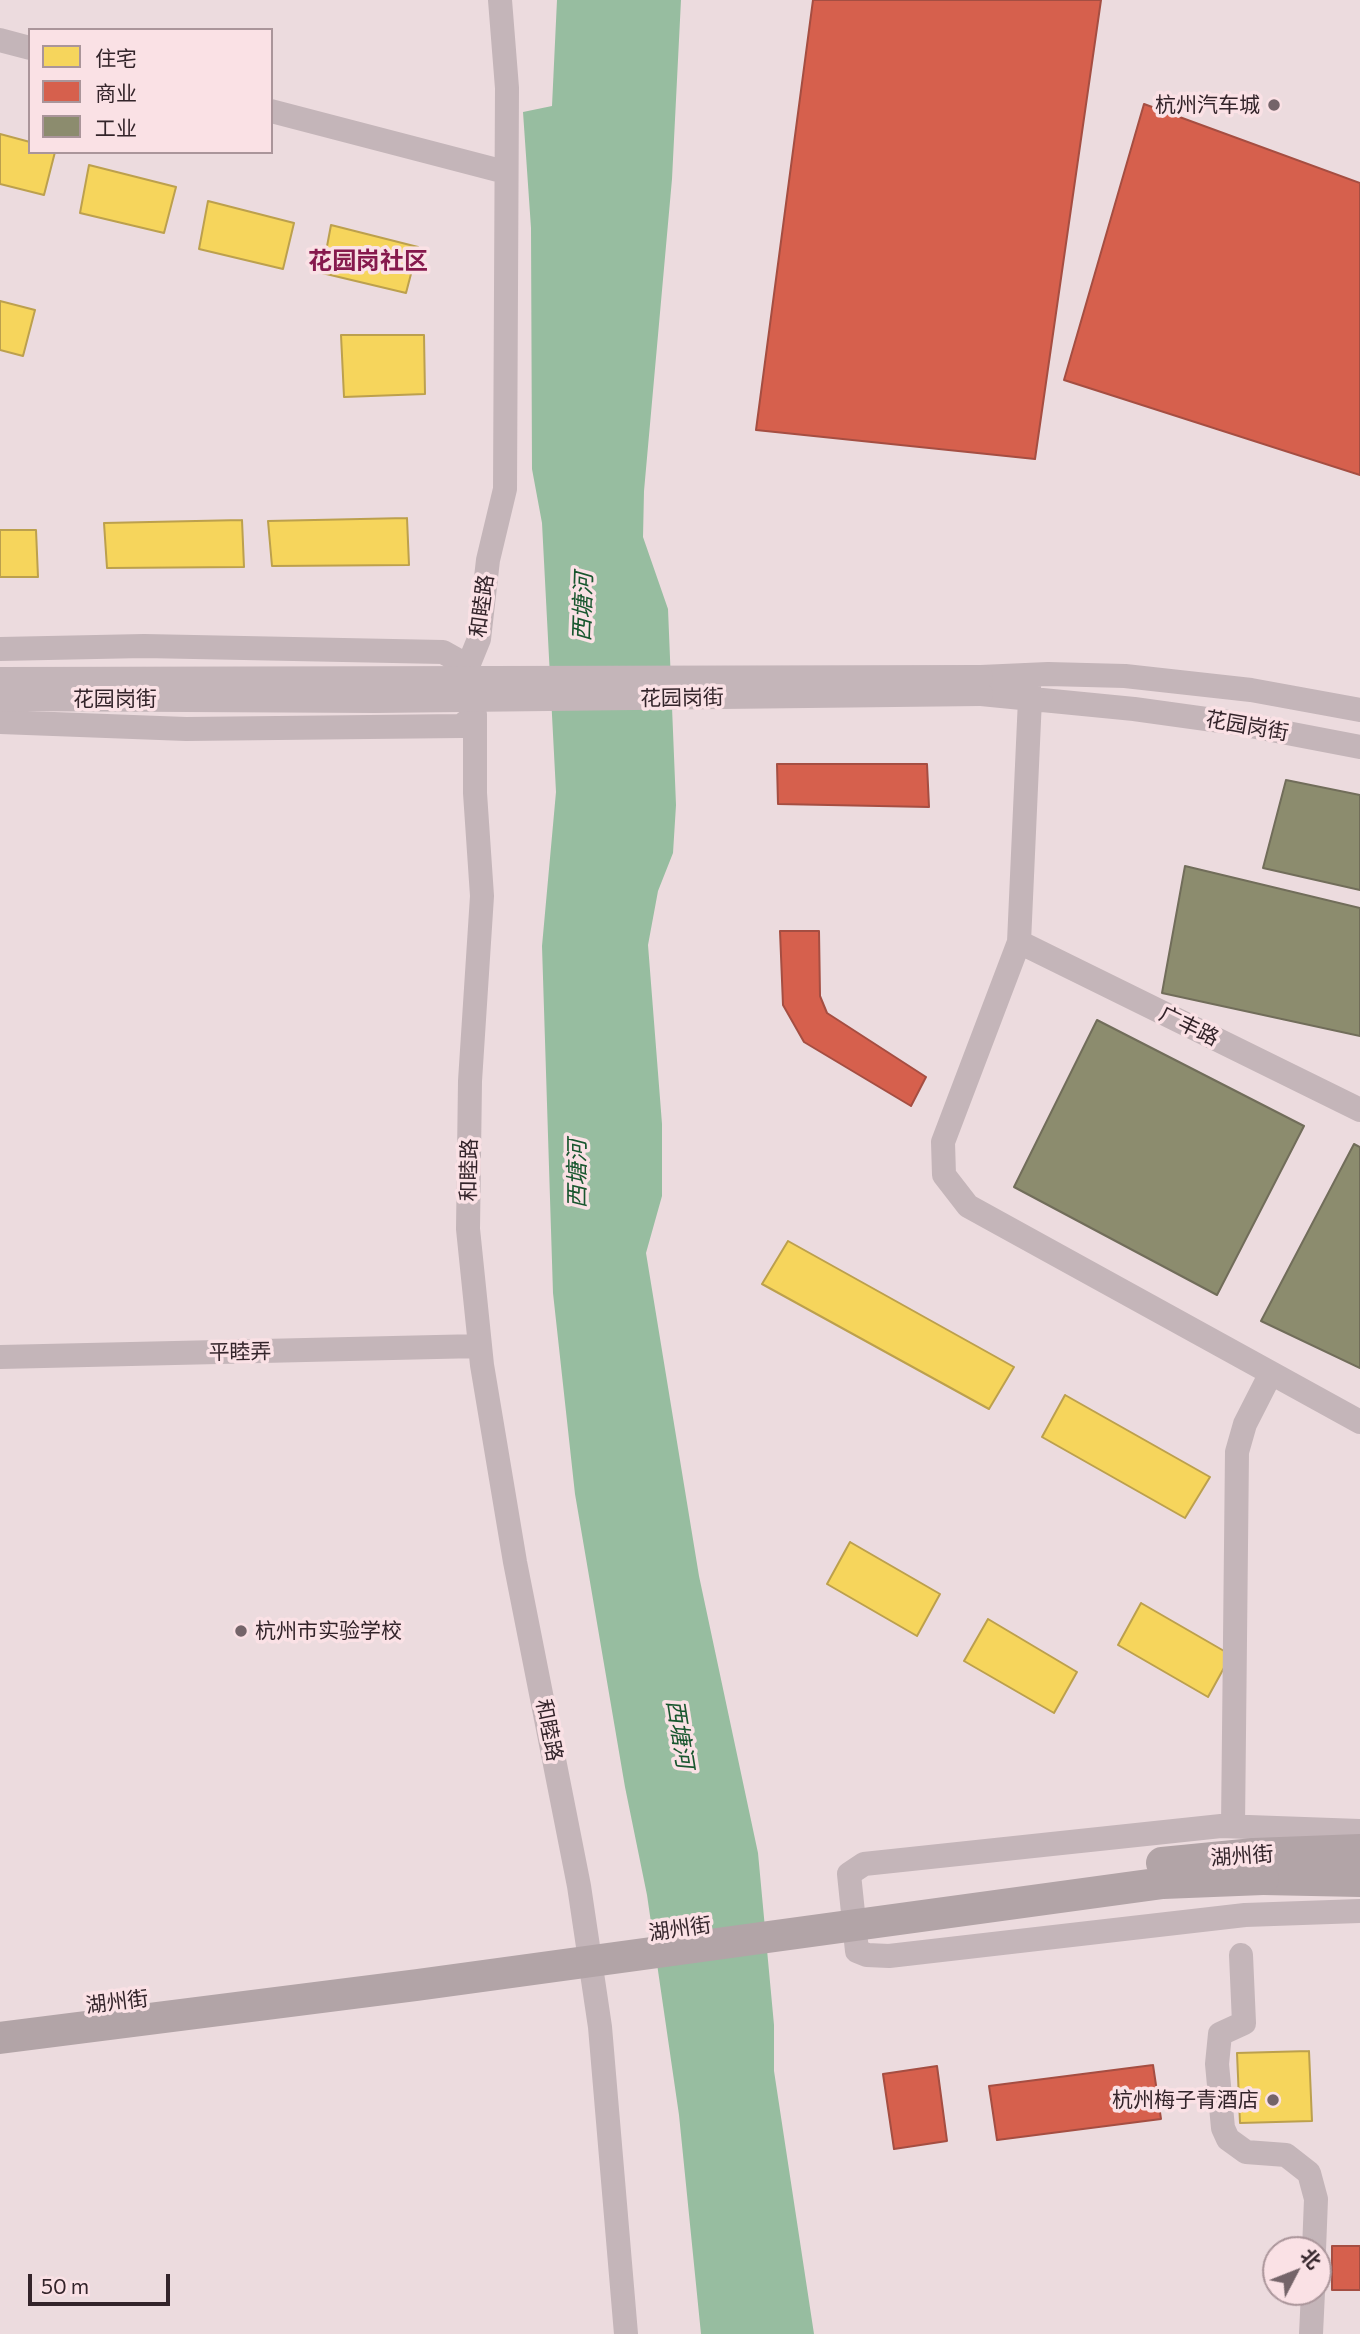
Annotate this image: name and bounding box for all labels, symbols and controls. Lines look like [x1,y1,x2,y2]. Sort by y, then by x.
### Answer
legend [28,28,273,154]
text: 住宅 [95,45,137,70]
text: 商业 [95,80,137,105]
place label: 杭州汽车城 [1155,92,1260,118]
marker: 杭州汽车城 [1266,97,1282,113]
text: 工业 [95,115,137,140]
district label: 花园岗社区 [308,247,428,275]
water label: 西塘河 [568,572,598,642]
street label: 和睦路 [465,573,499,639]
street label: 花园岗街 [640,685,724,711]
street label: 花园岗街 [73,686,157,712]
street label: 花园岗街 [1203,706,1291,746]
street label: 广丰路 [1155,1001,1223,1051]
street label: 和睦路 [456,1138,482,1202]
water label: 西塘河 [563,1140,591,1208]
street label: 平睦弄 [208,1339,272,1365]
place label: 杭州市实验学校 [255,1618,402,1644]
marker: 杭州市实验学校 [233,1623,249,1639]
street label: 和睦路 [531,1697,567,1763]
water label: 西塘河 [661,1698,699,1770]
street label: 湖州街 [1210,1841,1274,1871]
street label: 湖州街 [647,1912,713,1946]
street label: 湖州街 [84,1986,150,2018]
place label: 杭州梅子青酒店 [1112,2087,1259,2113]
marker: 杭州梅子青酒店 [1265,2092,1281,2108]
north arrow [1262,2236,1332,2306]
text: 北 [1297,2243,1326,2273]
scale bar [32,2260,173,2304]
text: 50 m [41,2273,89,2298]

